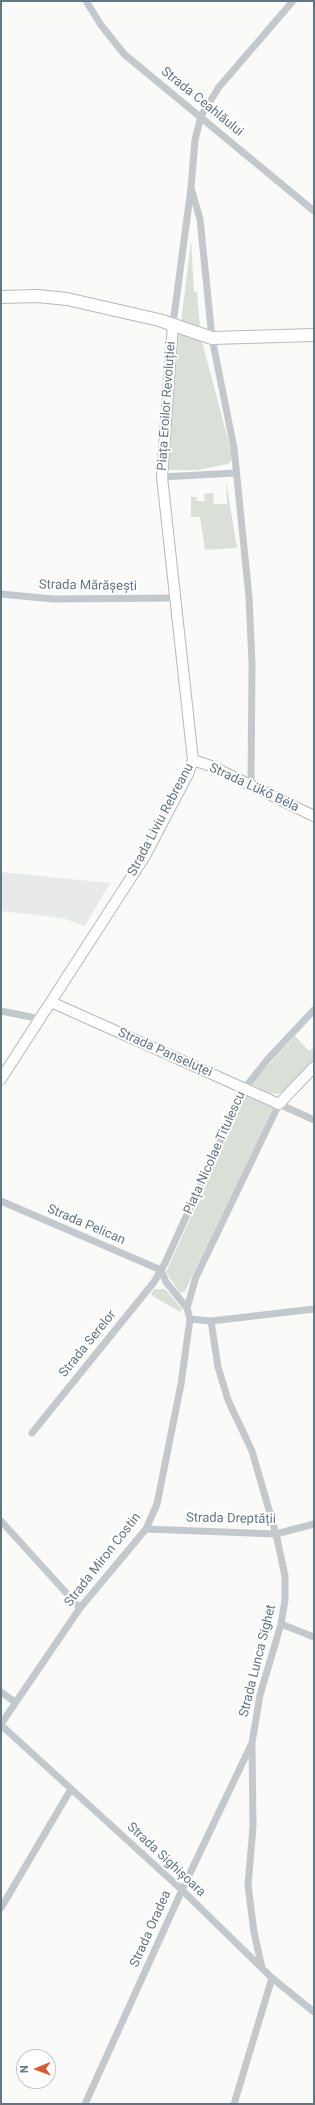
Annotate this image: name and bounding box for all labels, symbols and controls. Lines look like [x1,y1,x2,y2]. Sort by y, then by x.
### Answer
street label: Strada Ceahlăului [158,64,246,140]
street label: Piața Eroilor Revoluției [155,341,179,471]
street label: Strada Mărășești [39,577,137,595]
street label: Strada Lükő Béla [207,760,301,816]
street label: Strada Liviu Rebreanu [125,761,197,879]
street label: Strada Panseluței [115,1025,215,1081]
street label: Piața Nicolae Titulescu [181,1089,249,1217]
street label: Strada Pelican [45,1202,127,1248]
street label: Strada Serelor [56,1307,120,1381]
street label: Strada Miron Costin [62,1510,144,1610]
street label: Strada Dreptății [186,1510,276,1528]
street label: Strada Lunca Sighet [236,1603,280,1719]
street label: Strada Sighișoara [123,1820,209,1900]
street label: Strada Oradea [127,1888,175,1970]
north arrow [16,2049,56,2089]
text: N [18,2065,31,2073]

